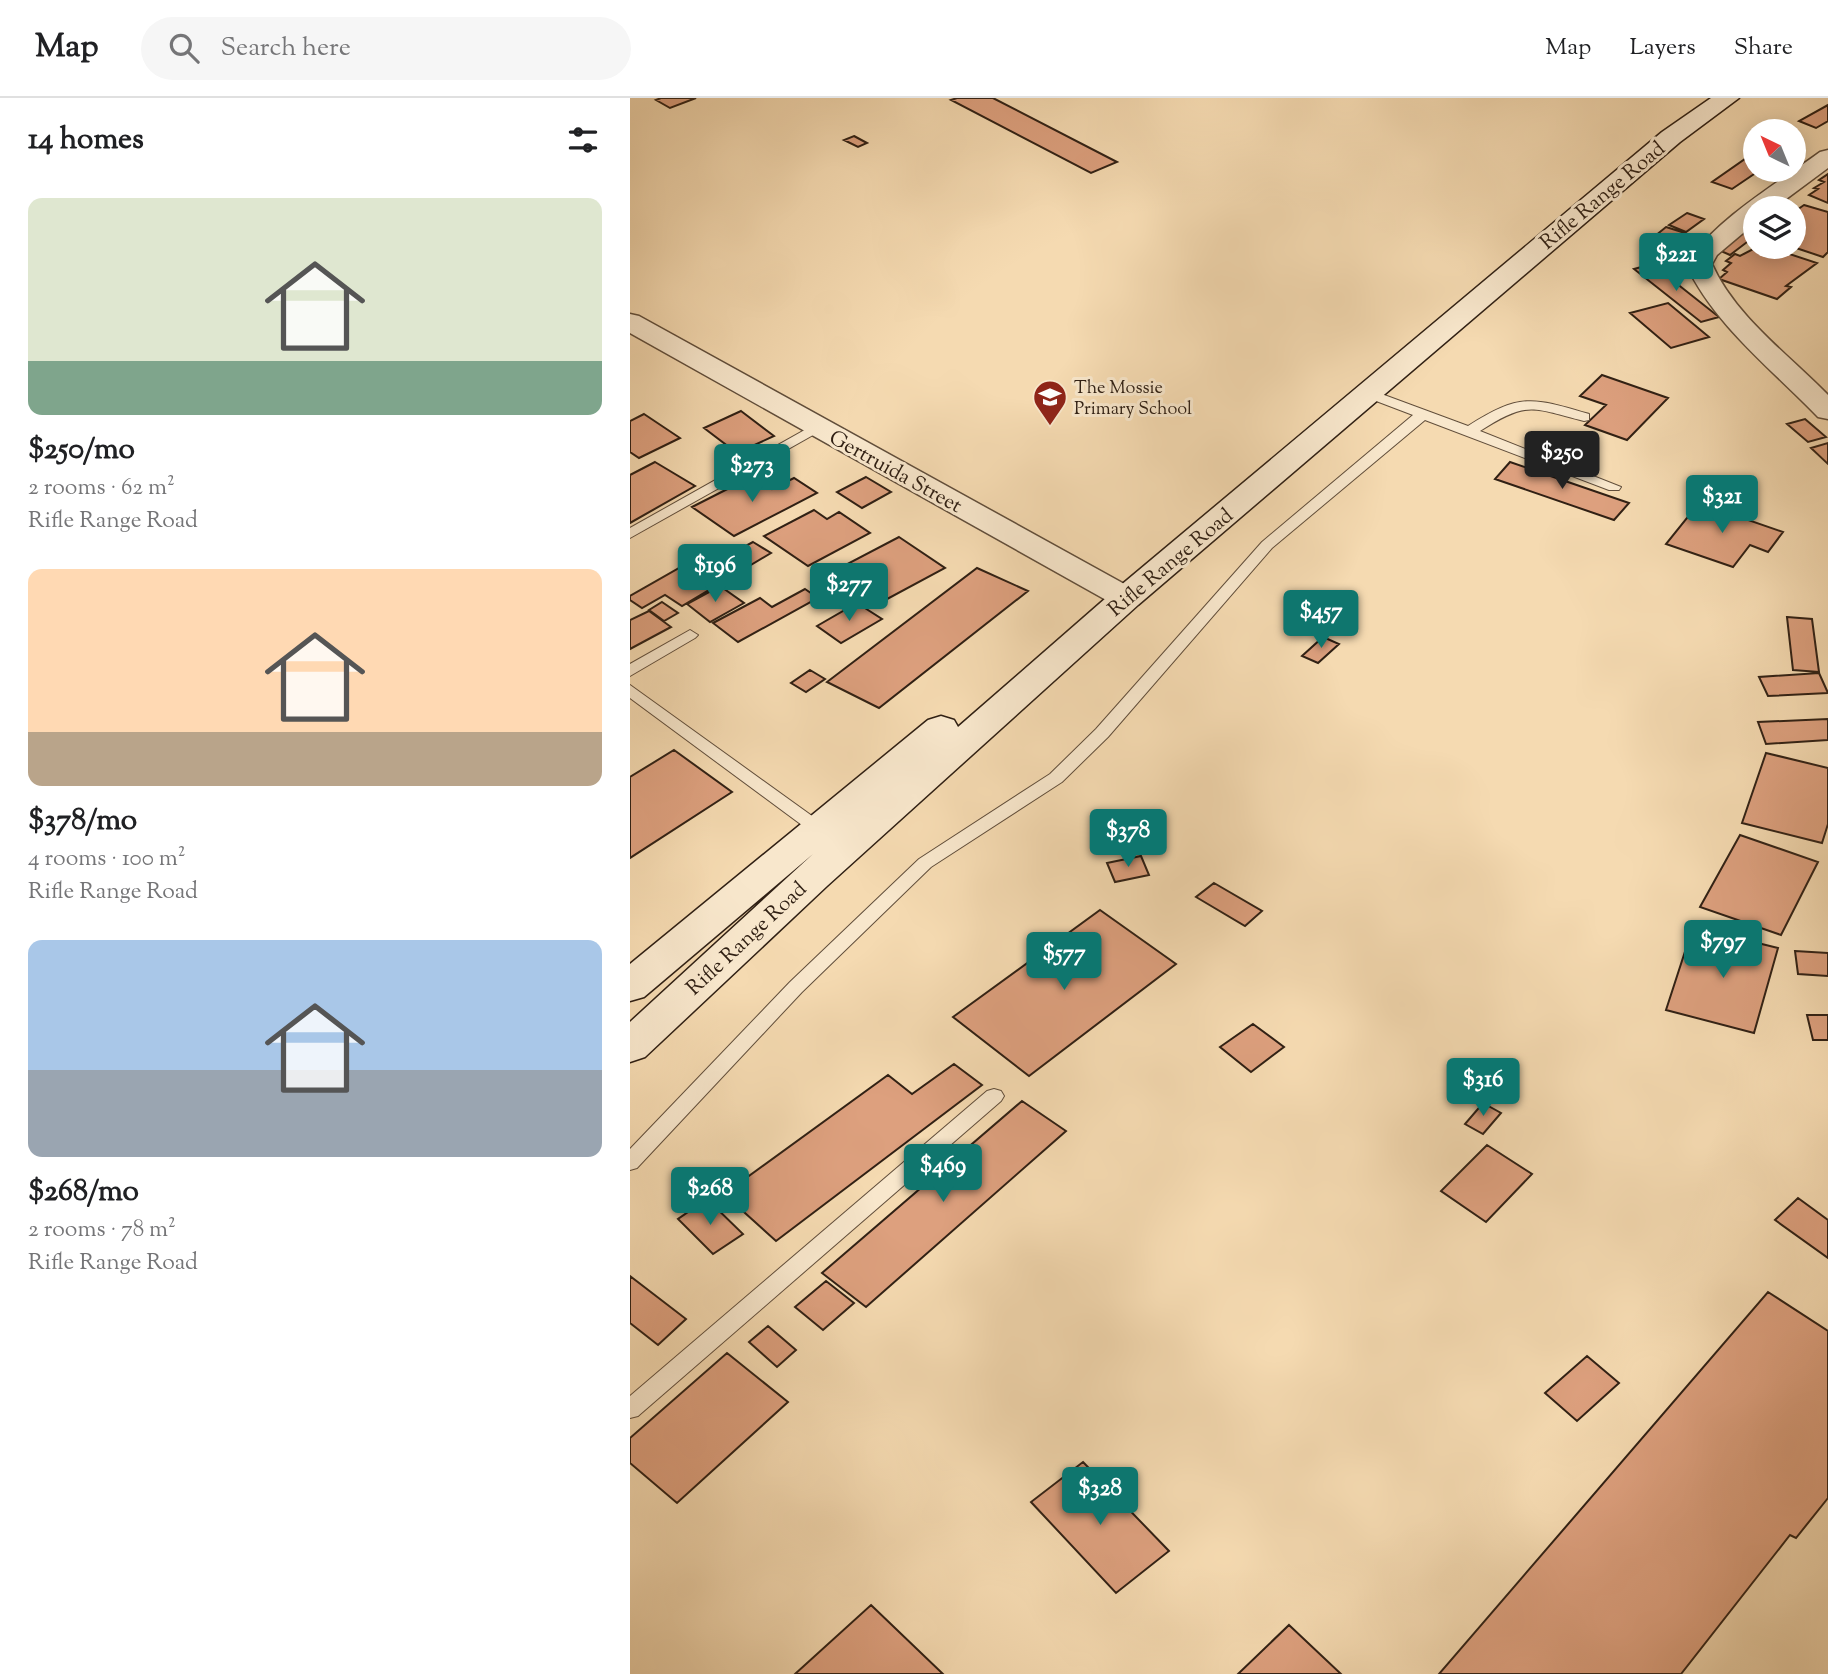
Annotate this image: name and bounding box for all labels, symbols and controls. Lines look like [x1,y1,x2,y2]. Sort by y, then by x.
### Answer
search box [141,17,631,80]
text: Map [35,24,99,72]
icon: search [165,29,203,67]
text: Search here [221,30,351,67]
text: Map [1545,31,1591,65]
text: Layers [1629,31,1696,65]
text: Share [1734,31,1793,65]
text: 14 homes [28,119,144,162]
north arrow [1743,119,1806,182]
map controls [1743,119,1806,259]
icon: filters [564,121,602,159]
street label: Rifle Range Road [1534,135,1672,258]
button: layers [1743,196,1806,259]
pin: $221 [1635,234,1717,293]
text: $221 [1655,239,1697,272]
icon: home [252,243,378,369]
place label: The Mossie Primary School [1074,376,1192,423]
school or university icon: The Mossie Primary School [1031,378,1069,427]
street label: Gertruida Street [823,424,967,522]
text: $250/mo [28,429,135,472]
pin: $250 [1521,432,1603,491]
text: $250 [1540,437,1584,470]
pin: $273 [711,444,793,504]
text: $273 [730,450,774,483]
text: 2 rooms · 62 m² [28,472,175,505]
pin: $321 [1681,476,1763,535]
text: $321 [1702,481,1742,514]
street label: Rifle Range Road [1102,502,1240,625]
text: Rifle Range Road [28,505,198,538]
pin: $196 [674,545,756,604]
text: $196 [694,550,736,583]
pin: $277 [808,564,890,623]
text: $277 [826,569,872,602]
pin: $457 [1280,590,1362,650]
text: $457 [1299,596,1343,629]
icon: home [252,614,378,740]
text: $378/mo [28,800,137,843]
pin: $378 [1087,810,1169,869]
text: $378 [1106,815,1150,848]
text: 4 rooms · 100 m² [28,843,186,876]
street label: Rifle Range Road [680,875,814,1003]
text: Rifle Range Road [28,876,198,909]
pin: $797 [1682,920,1764,980]
text: $797 [1700,926,1746,959]
pin: $577 [1023,932,1105,992]
text: $577 [1042,938,1086,971]
icon: home [252,985,378,1111]
pin: $316 [1442,1058,1524,1118]
text: $316 [1463,1064,1503,1097]
pin: $469 [902,1144,984,1204]
text: $469 [920,1150,966,1183]
pin: $268 [669,1168,751,1227]
text: $268/mo [28,1171,139,1214]
text: $268 [687,1173,733,1206]
text: 2 rooms · 78 m² [28,1214,176,1247]
text: Rifle Range Road [28,1247,198,1280]
pin: $328 [1059,1468,1141,1527]
text: $328 [1078,1473,1122,1506]

